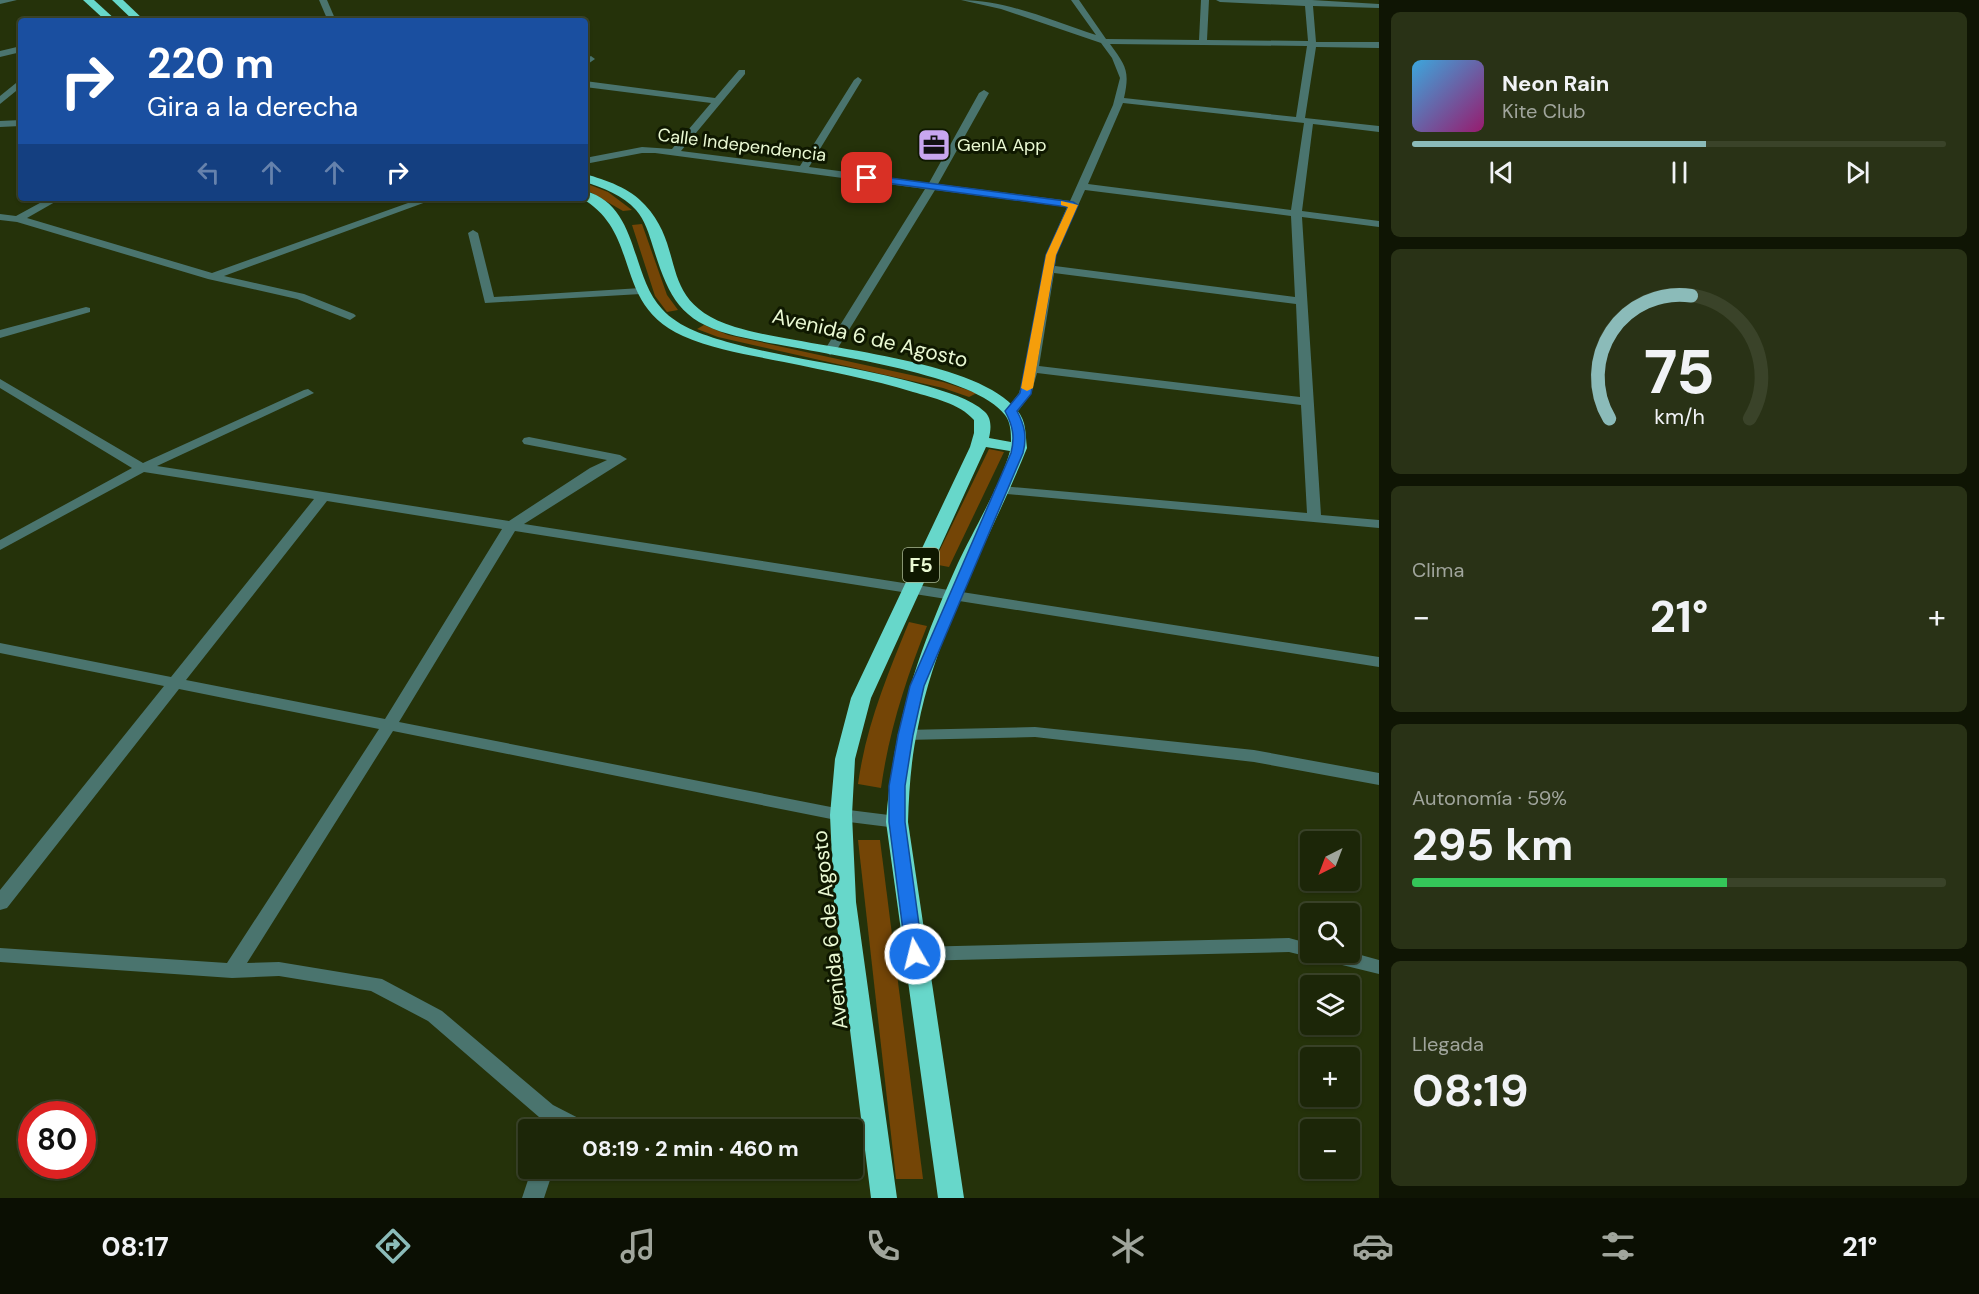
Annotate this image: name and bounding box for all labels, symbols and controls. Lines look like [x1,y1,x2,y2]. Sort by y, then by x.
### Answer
text: 220 m [147,36,274,91]
icon: right [48,42,126,120]
text: Neon Rain [1502,69,1609,98]
text: Gira a la derecha [147,89,358,124]
text: Kite Club [1502,98,1586,124]
street label: Calle Independencia [656,123,828,167]
office icon: GenIA App [916,127,952,163]
place label: GenIA App [957,133,1047,157]
pin [841,152,892,203]
icon: left [192,156,225,189]
icon: ahead [255,156,288,189]
icon: ahead [318,156,351,189]
icon: right [381,156,414,189]
icon: previous [1485,156,1518,189]
icon: pause [1663,156,1696,189]
icon: next [1841,156,1874,189]
icon: arrive [850,161,883,194]
street label: Avenida 6 de Agosto [769,302,971,374]
text: 75 [1644,331,1714,412]
text: km/h [1654,403,1704,431]
road number: F5 [903,548,939,582]
text: Clima [1412,557,1464,583]
text: 21° [1650,587,1708,646]
text: − [1412,595,1430,638]
text: + [1928,595,1946,638]
text: Autonomía · 59% [1412,785,1567,811]
text: 295 km [1412,815,1573,874]
street label: Avenida 6 de Agosto [806,829,854,1031]
north arrow [1300,831,1360,891]
map controls [1300,831,1360,1179]
button: search [1300,903,1360,963]
position arrow [883,922,947,986]
button: layers [1300,975,1360,1035]
text: Llegada [1412,1031,1484,1057]
button: + [1300,1047,1360,1107]
text: 08:19 [1412,1061,1529,1120]
speed limit sign: 80 [18,1101,96,1179]
button: − [1300,1119,1360,1179]
text: 08:19 · 2 min · 460 m [582,1134,799,1163]
icon: directions [372,1225,414,1267]
icon: music [617,1225,659,1267]
icon: phone [862,1225,904,1267]
icon: climate [1107,1225,1149,1267]
icon: car [1352,1225,1394,1267]
icon: filters [1597,1225,1639,1267]
text: 08:17 [102,1229,169,1264]
text: 21° [1842,1229,1877,1264]

